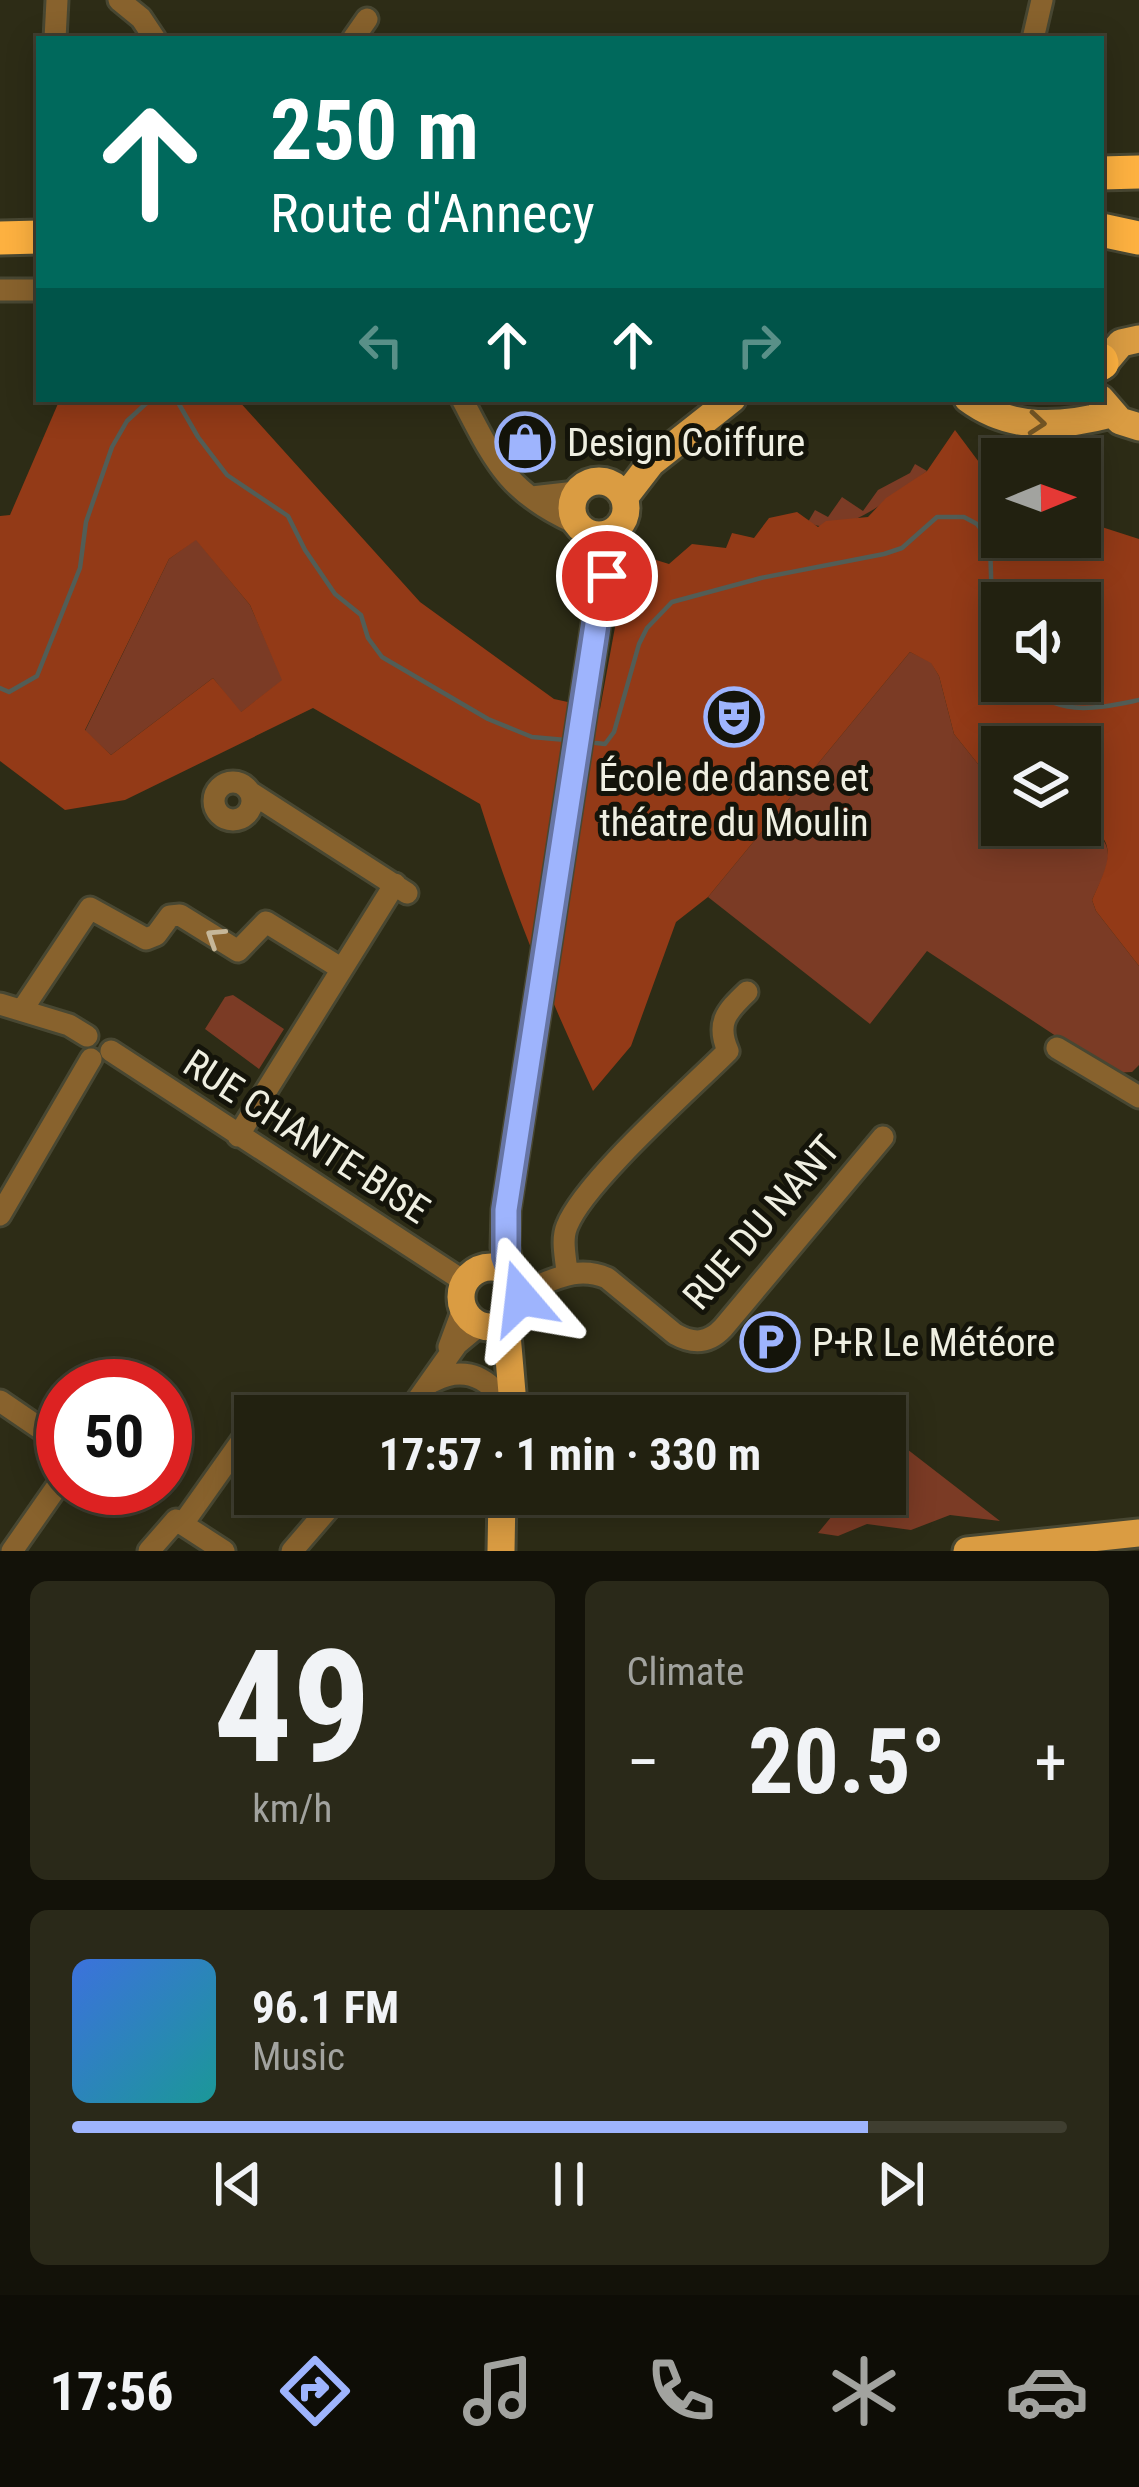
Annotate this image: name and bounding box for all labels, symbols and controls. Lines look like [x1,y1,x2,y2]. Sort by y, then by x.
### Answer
text: 250 m [270,81,479,180]
icon: ahead [72,84,228,240]
text: Route d'Annecy [270,182,595,245]
icon: left [348,312,414,378]
icon: ahead [474,312,540,378]
icon: ahead [600,312,666,378]
icon: right [726,312,792,378]
one-way arrow [1028,410,1047,435]
shop icon: Design Coiffure [494,411,556,473]
place label: Design Coiffure [567,420,805,466]
north arrow [981,438,1101,558]
map controls [981,438,1101,846]
pin [556,525,658,627]
icon: arrive [574,543,640,609]
button: sound [981,582,1101,702]
theatre icon: École de danse et théatre du Moulin [703,686,765,748]
button: layers [981,726,1101,846]
place label: École de danse et théatre du Moulin [598,755,870,846]
one-way arrow [206,929,228,952]
street label: RUE CHANTE-BISE [175,1040,438,1233]
street label: RUE DU NANT [674,1126,850,1319]
position arrow [458,1235,584,1361]
parking icon: P+R Le Météore [739,1311,801,1373]
place label: P+R Le Météore [812,1320,1055,1366]
speed limit sign: 50 [36,1359,192,1515]
text: 17:57 · 1 min · 330 m [379,1428,761,1481]
text: 49 [213,1616,371,1799]
text: Climate [627,1649,744,1695]
text: 20.5° [748,1710,946,1815]
text: − [627,1724,660,1801]
text: + [1034,1724,1067,1801]
text: km/h [252,1786,332,1832]
text: 96.1 FM [252,1981,399,2034]
text: Music [252,2034,345,2080]
icon: previous [205,2151,271,2217]
icon: pause [536,2151,602,2217]
icon: next [868,2151,934,2217]
icon: directions [273,2349,357,2433]
icon: music [456,2349,540,2433]
icon: phone [639,2349,723,2433]
icon: climate [822,2349,906,2433]
icon: car [1005,2349,1089,2433]
text: 17:56 [50,2360,174,2423]

